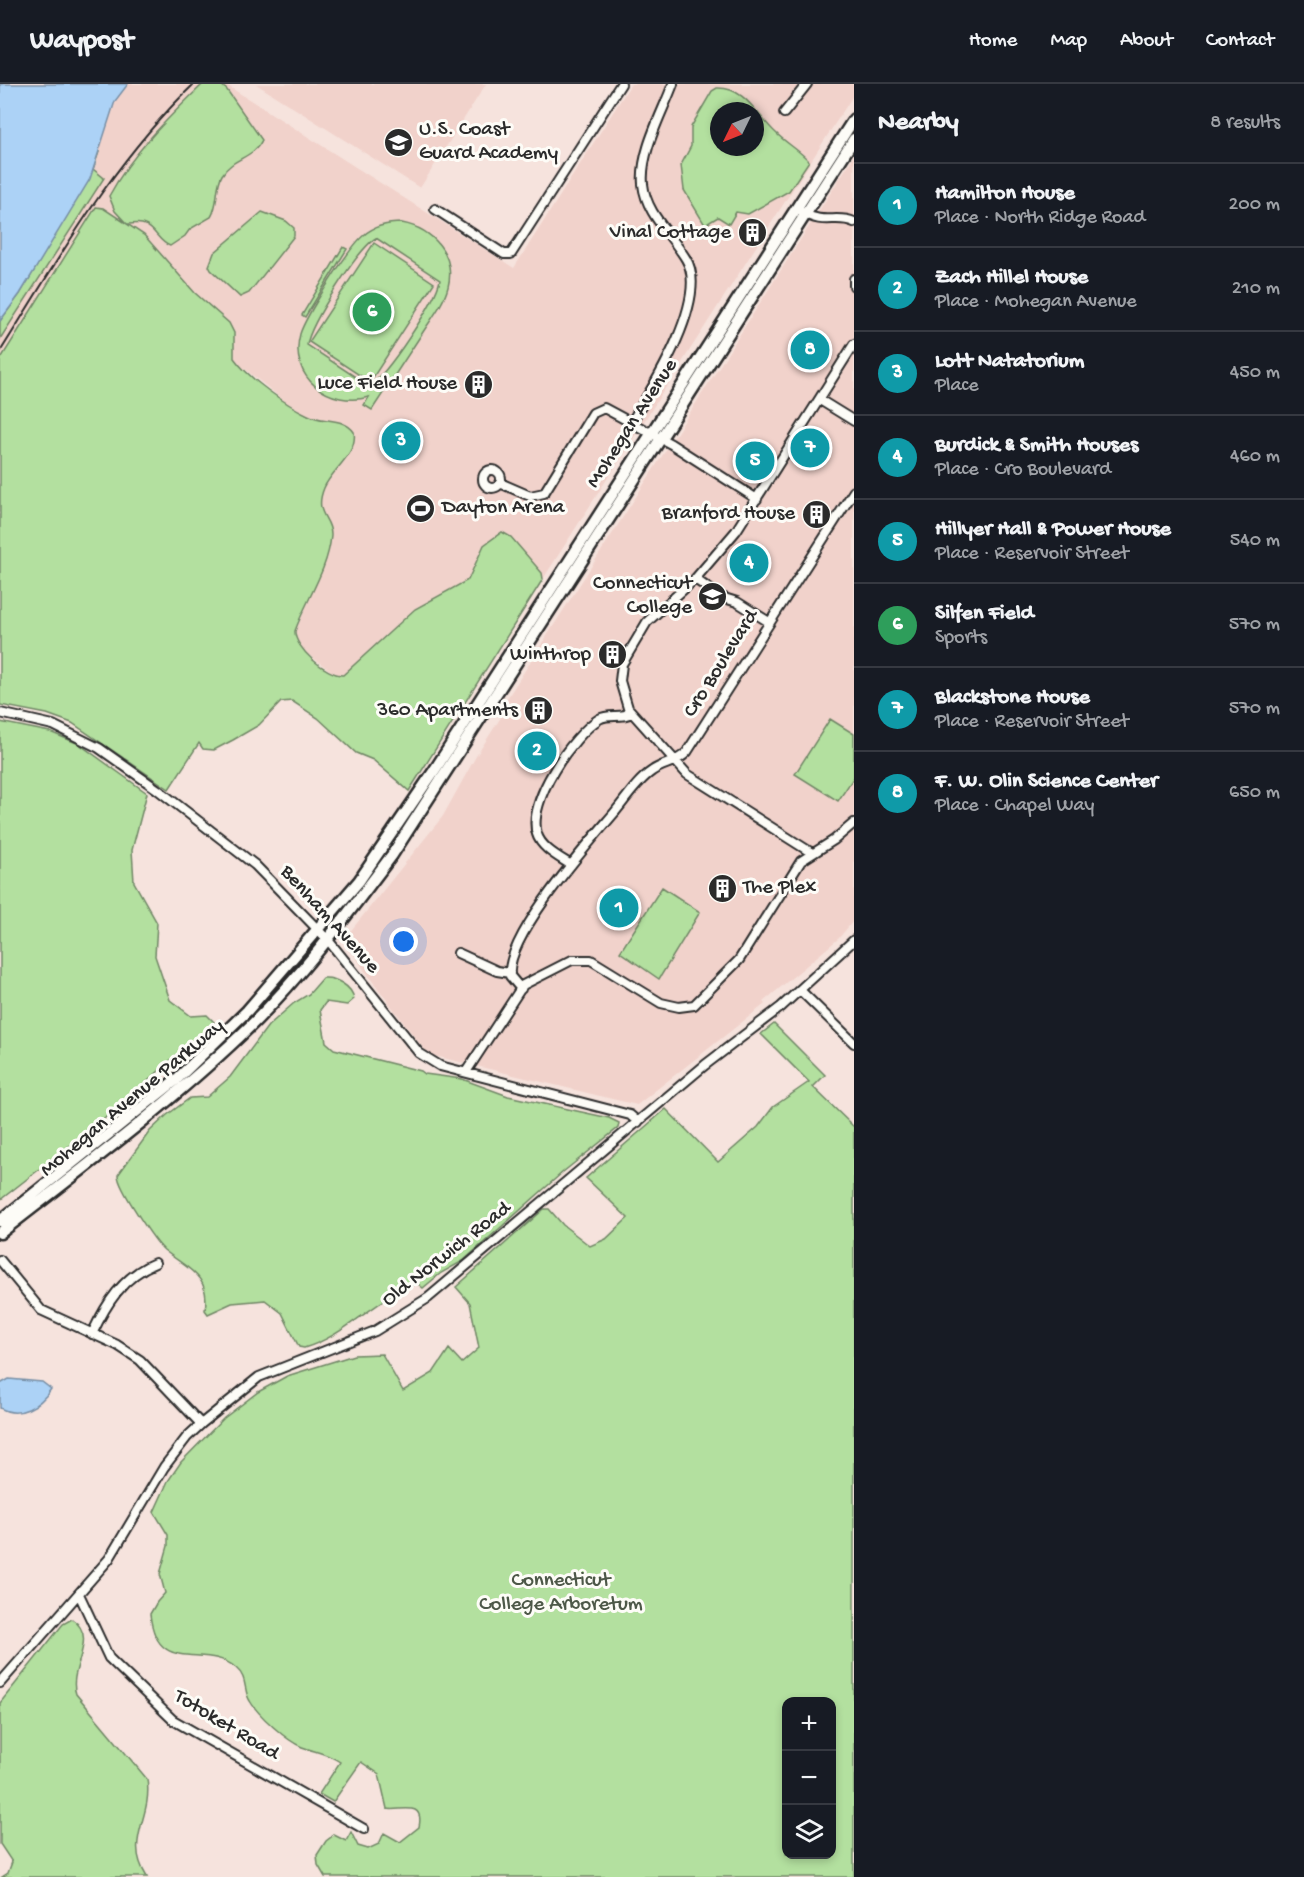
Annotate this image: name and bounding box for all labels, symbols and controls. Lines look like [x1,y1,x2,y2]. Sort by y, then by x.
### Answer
text: Waypost [30,25,133,58]
text: Home [969,29,1017,54]
text: Map [1050,29,1087,54]
text: About [1120,29,1173,54]
text: Contact [1206,29,1274,54]
north arrow [710,102,764,156]
text: Nearby [878,108,959,139]
text: 8 results [1210,112,1280,135]
place label: U.S. Coast Guard Academy [419,118,558,167]
school or university icon: U.S. Coast Guard Academy [382,126,414,158]
text: Hamilton House [935,181,1075,207]
text: 1 [893,194,902,217]
text: 200 m [1229,194,1280,217]
text: Place · North Ridge Road [935,207,1145,230]
building icon: Vinal Cottage [736,217,768,249]
place label: Vinal Cottage [609,221,732,246]
text: Zach Hillel House [935,265,1088,291]
text: 2 [893,278,902,301]
text: 210 m [1232,278,1280,301]
pin: 6 [352,290,392,334]
text: Place · Mohegan Avenue [935,291,1137,314]
pin: 8 [790,328,830,372]
text: Lott Natatorium [935,349,1084,375]
street label: Mohegan Avenue [582,354,685,493]
text: 3 [892,362,903,385]
text: 450 m [1230,362,1280,385]
building icon: Luce Field House [462,368,494,400]
place label: Luce Field House [317,372,458,397]
text: Place [935,375,979,398]
pin: 3 [382,418,420,464]
pin: 7 [790,426,830,470]
text: Burdick & Smith Houses [935,433,1138,459]
pin: 5 [736,438,774,484]
text: 4 [893,446,902,469]
text: 460 m [1230,446,1280,469]
text: Place · Cro Boulevard [935,459,1111,482]
sports icon: Dayton Arena [405,492,437,524]
place label: Dayton Arena [440,496,566,521]
building icon: Branford House [800,498,832,530]
place label: Branford House [661,502,796,527]
text: Hillyer Hall & Power House [935,517,1171,543]
text: 5 [892,530,903,553]
text: 540 m [1230,530,1280,553]
pin: 4 [730,540,768,586]
text: Place · Reservoir Street [935,543,1129,566]
place label: Connecticut College [593,572,694,621]
school or university icon: Connecticut College [697,580,729,612]
text: Silfen Field [935,601,1034,627]
street label: Cro Boulevard [679,604,766,722]
text: 6 [892,614,903,637]
text: 570 m [1229,614,1280,637]
text: Sports [935,627,987,650]
building icon: Winthrop [596,639,628,671]
place label: Winthrop [510,643,592,668]
text: Blackstone House [935,685,1090,711]
building icon: 360 Apartments [523,695,555,727]
text: 7 [892,698,903,721]
text: 570 m [1229,698,1280,721]
place label: 360 Apartments [376,699,519,724]
text: Place · Reservoir Street [935,711,1129,734]
pin: 2 [518,728,556,774]
text: F. W. Olin Science Center [935,769,1158,795]
text: 8 [892,782,903,805]
text: 650 m [1229,782,1280,805]
text: Place · Chapel Way [935,795,1094,818]
street label: Benham Avenue [273,860,385,980]
building icon: The Plex [706,872,738,904]
place label: The Plex [742,876,816,901]
pin: 1 [600,886,638,930]
your location [389,927,418,956]
street label: Mohegan Avenue Parkway [36,1015,230,1183]
street label: Old Norwich Road [378,1196,518,1313]
park label: Connecticut College Arboretum [479,1569,643,1618]
street label: Totoket Road [168,1684,284,1768]
map controls [782,1697,836,1859]
button: + [782,1697,836,1751]
button: − [782,1751,836,1805]
button: layers [782,1805,836,1859]

